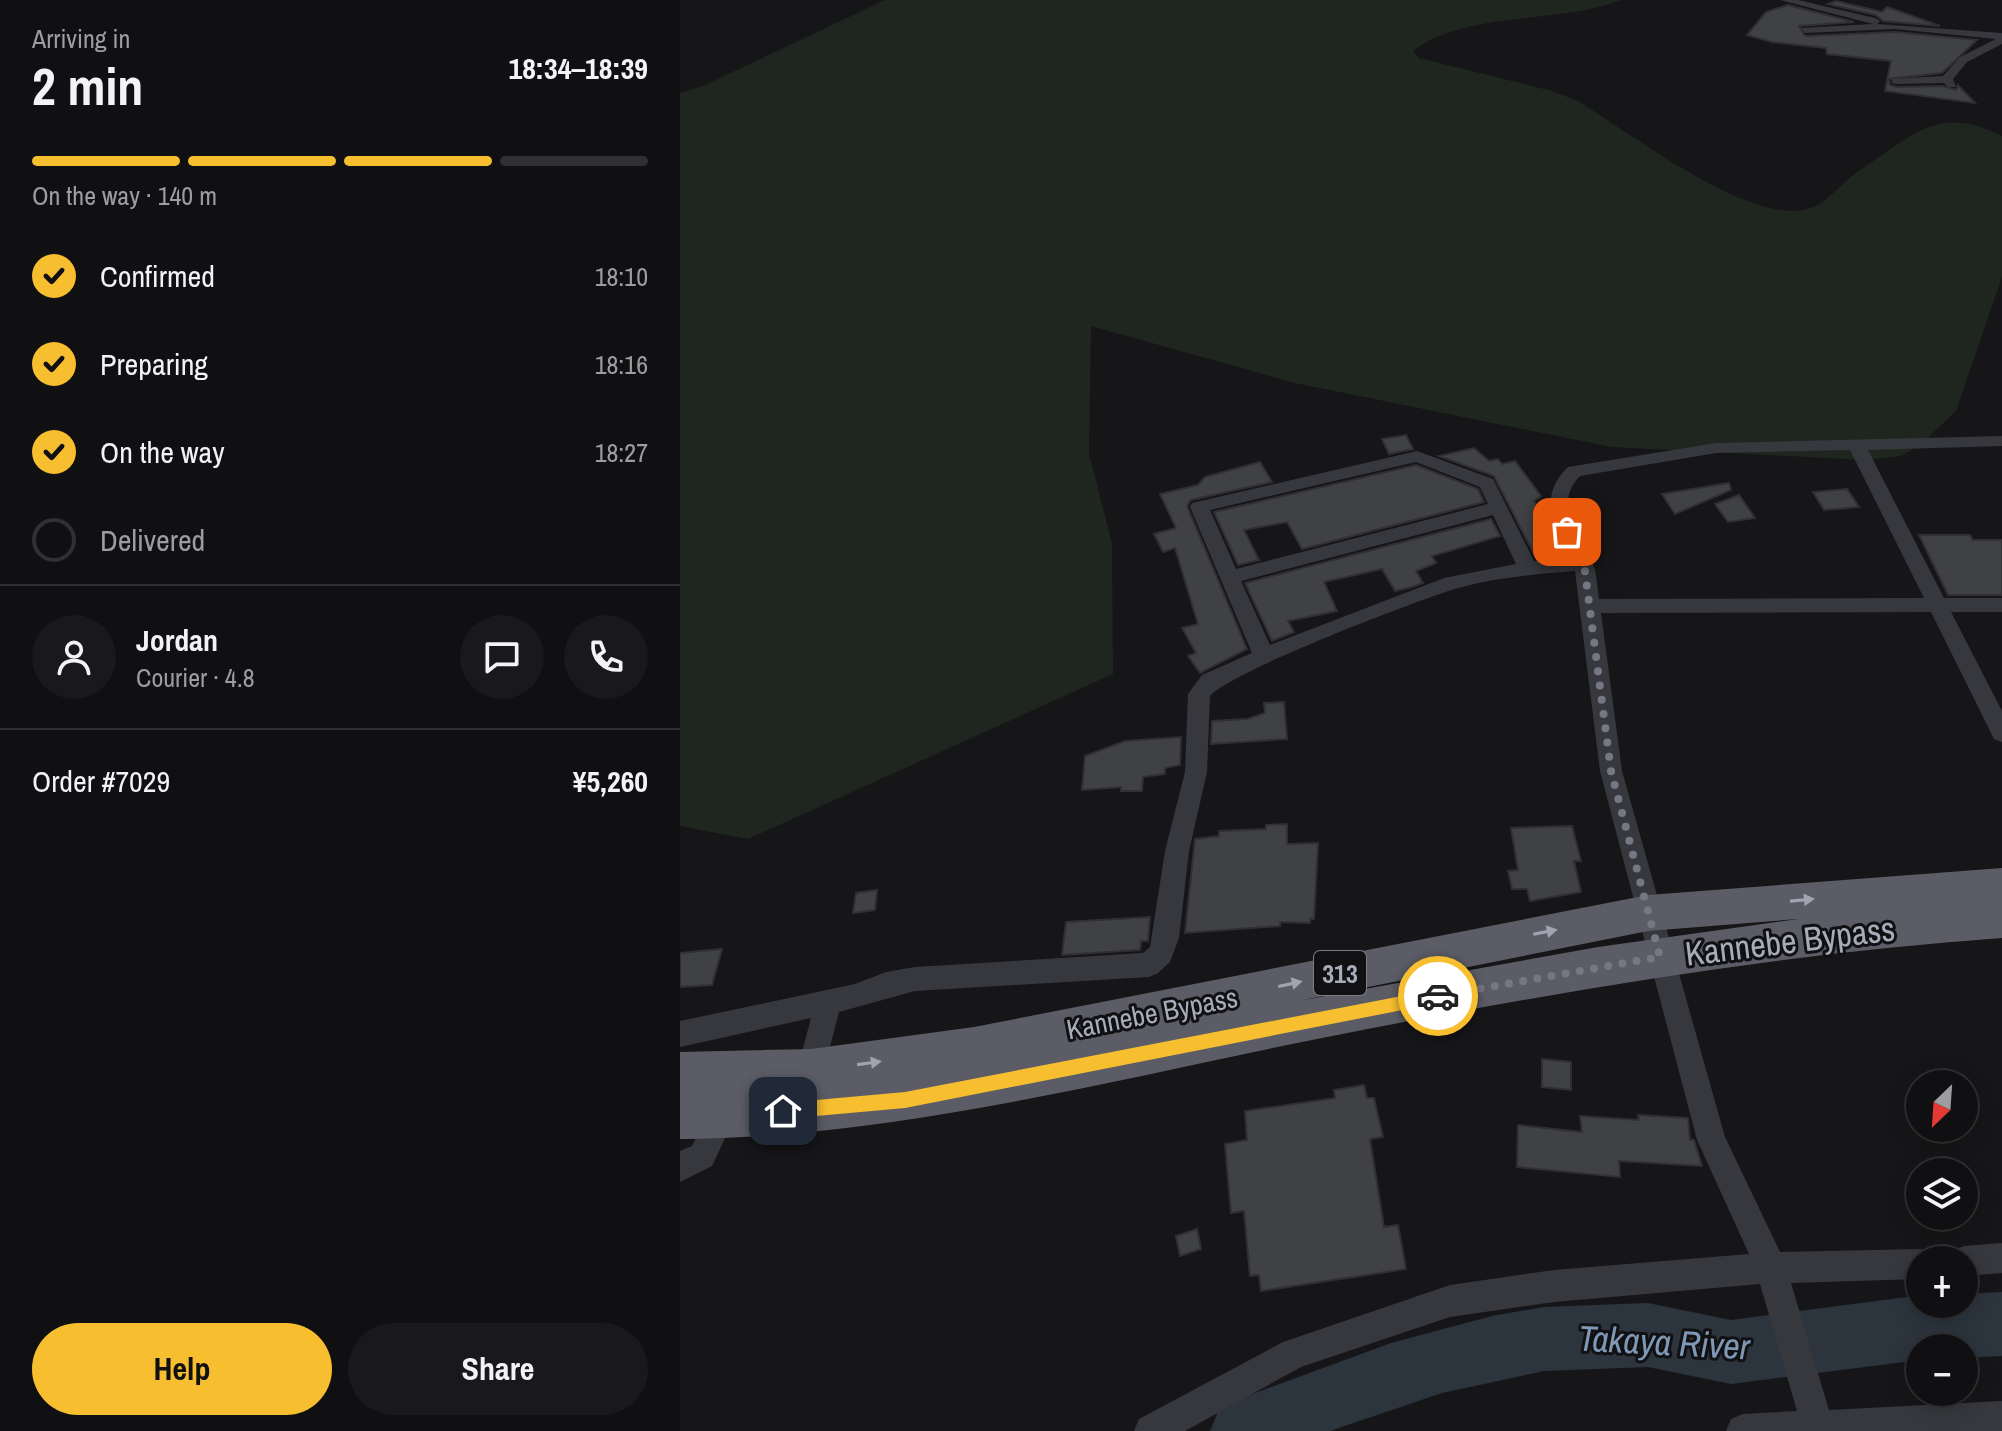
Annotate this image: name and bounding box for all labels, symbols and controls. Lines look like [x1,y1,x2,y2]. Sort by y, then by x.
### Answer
text: Arriving in [32,21,130,56]
text: 18:34–18:39 [509,48,648,88]
text: 2 min [32,51,143,121]
text: On the way · 140 m [32,178,217,213]
icon: check [32,254,76,298]
text: Confirmed [100,256,215,296]
text: 18:10 [595,259,648,294]
icon: check [32,342,76,386]
text: Preparing [100,344,208,384]
text: 18:16 [595,347,648,382]
icon: check [32,430,76,474]
text: On the way [100,432,224,472]
text: 18:27 [595,435,648,470]
pin [1533,498,1601,566]
icon: bag [1545,510,1589,554]
text: Delivered [100,520,205,560]
button: person [32,615,116,699]
button: chat [460,615,544,699]
button: phone [564,615,648,699]
text: Jordan [136,620,218,660]
text: Courier · 4.8 [136,660,255,695]
text: Order #7029 [32,761,170,801]
text: ¥5,260 [573,761,648,801]
one-way arrow [1790,893,1815,906]
street label: Kannebe Bypass [1683,905,1897,977]
one-way arrow [1532,926,1557,938]
road number: 313 [1314,951,1366,995]
courier [1398,956,1478,1036]
icon: car [1416,974,1460,1018]
one-way arrow [1278,977,1303,990]
street label: Kannebe Bypass [1063,978,1241,1048]
one-way arrow [857,1056,882,1069]
north arrow [1906,1070,1978,1142]
map controls [1906,1070,1978,1406]
pin [749,1077,817,1145]
icon: home [761,1089,805,1133]
button: layers [1906,1158,1978,1230]
button: + [1906,1246,1978,1318]
water label: Takaya River [1577,1314,1752,1371]
button: Help [32,1323,332,1415]
button: Share [348,1323,648,1415]
button: − [1906,1334,1978,1406]

